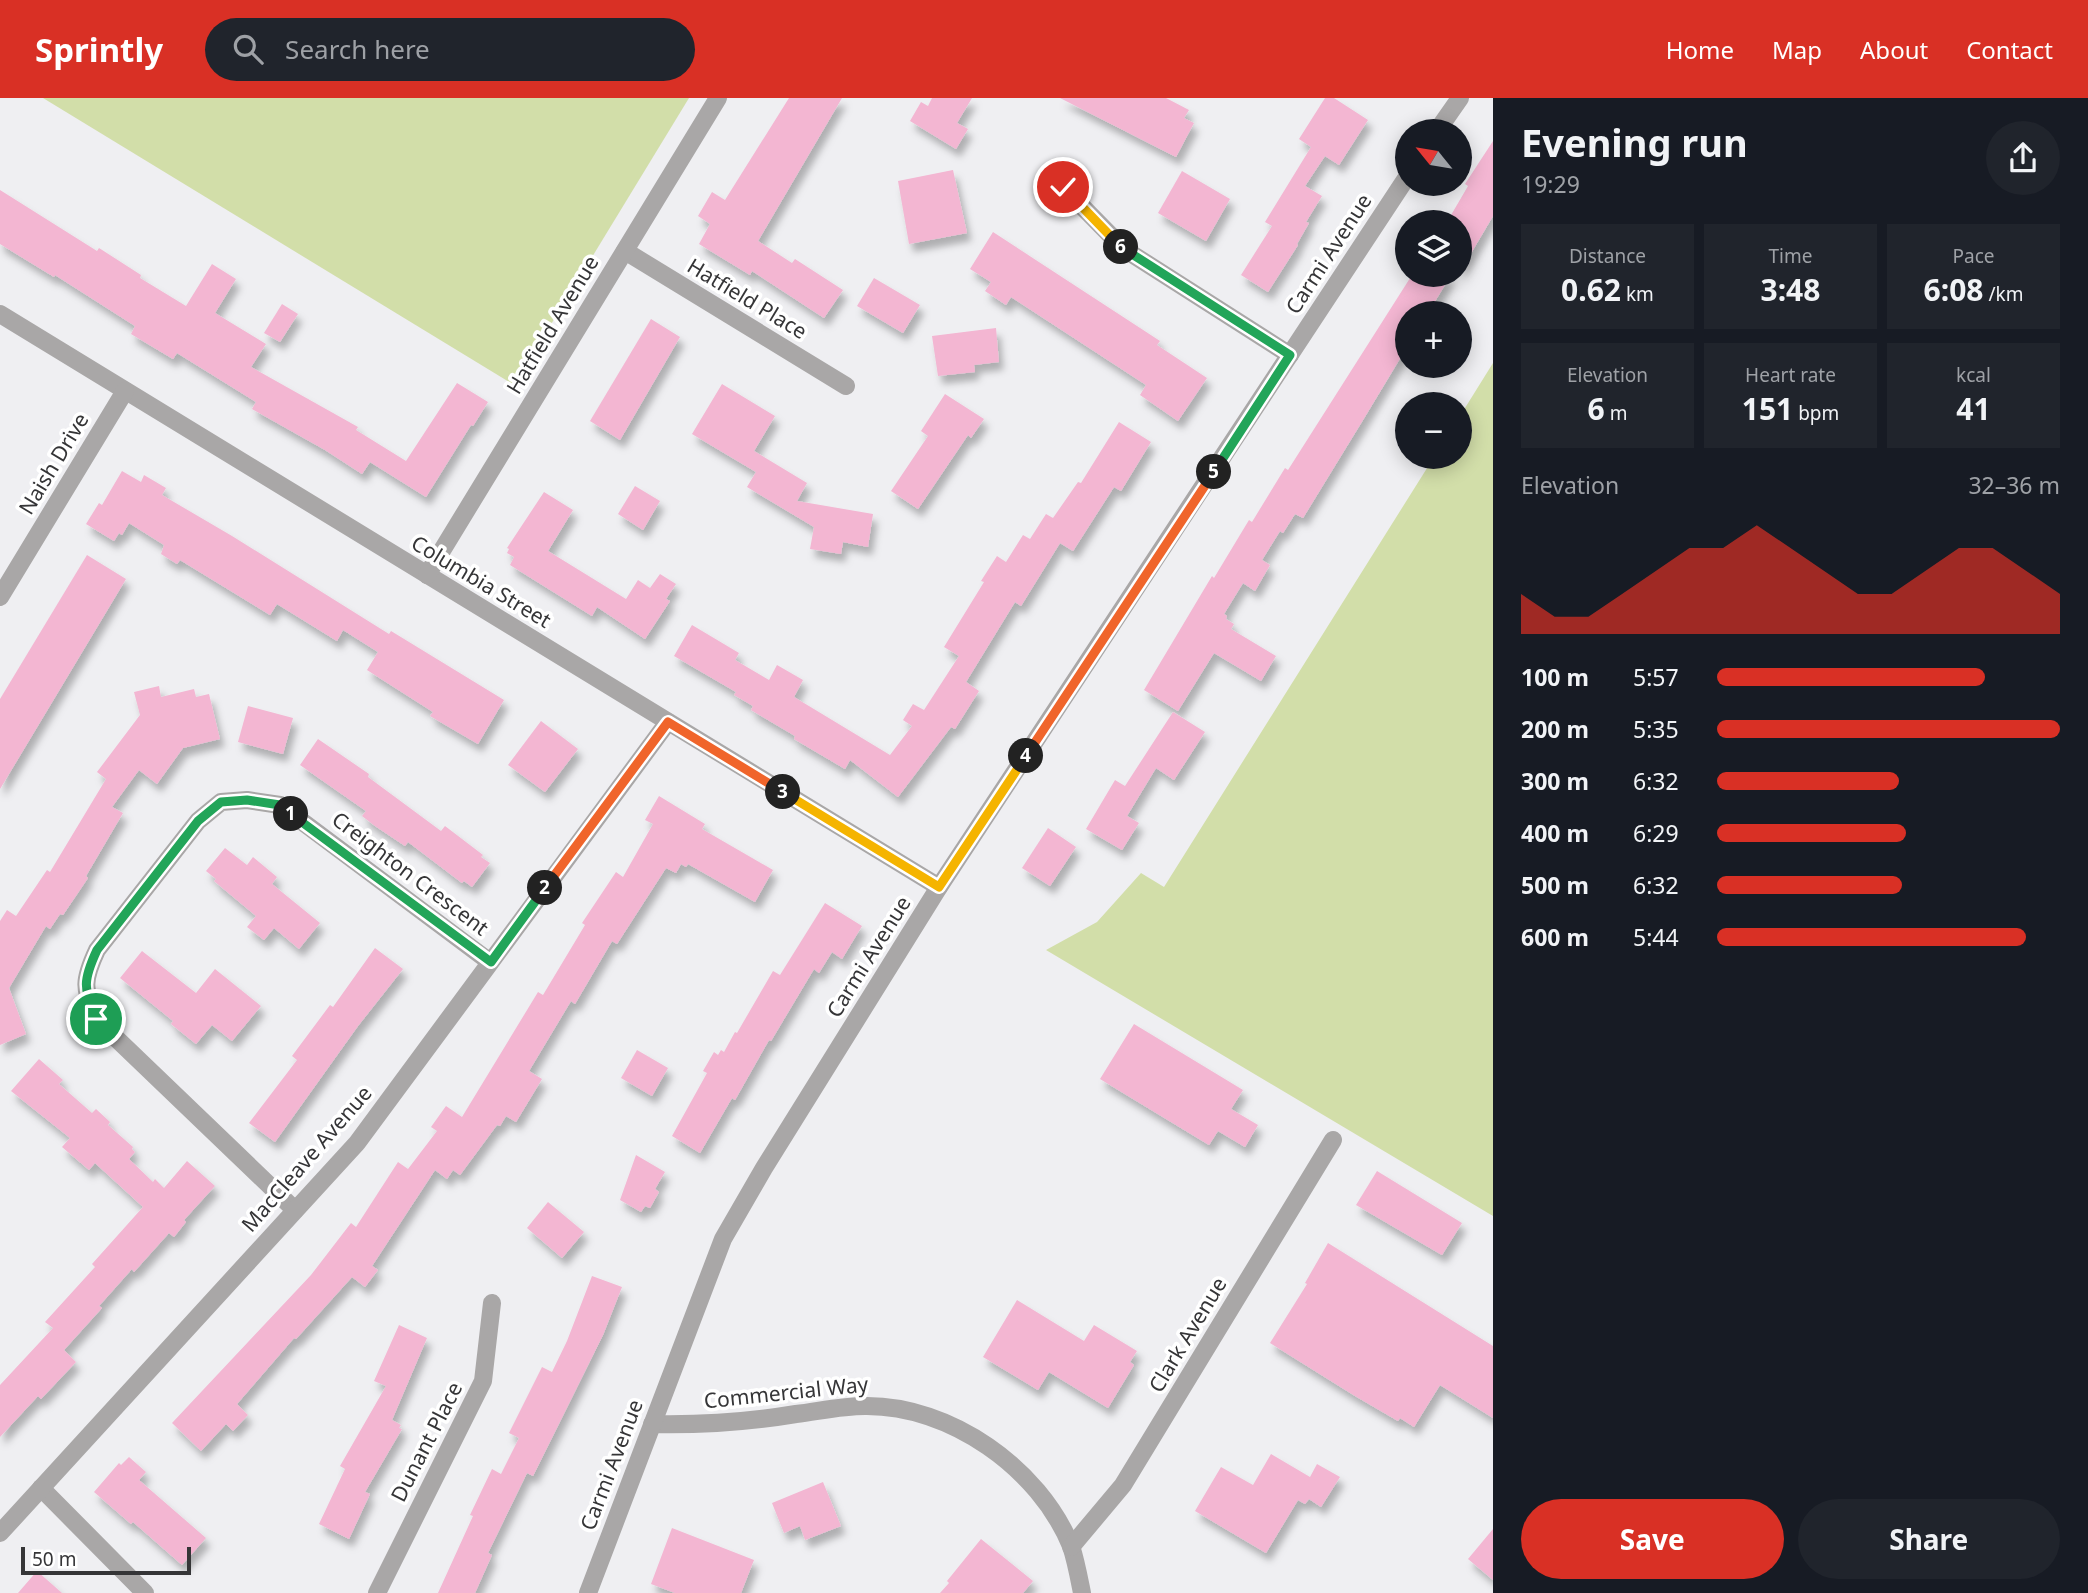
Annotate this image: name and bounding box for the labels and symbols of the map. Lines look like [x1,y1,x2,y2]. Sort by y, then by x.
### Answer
north arrow [1395,119,1472,196]
pin [1033,157,1093,217]
street label: Carmi Avenue [1279,188,1377,319]
pin: 6 [1104,230,1138,264]
street label: Hatfield Avenue [500,250,605,399]
street label: Hatfield Place [682,251,813,345]
street label: Naish Drive [12,408,94,519]
pin: 5 [1196,454,1232,490]
street label: Columbia Street [406,528,557,634]
pin: 4 [1009,738,1044,774]
pin: 3 [766,774,800,810]
pin: 1 [274,796,308,832]
street label: Creighton Crescent [327,805,495,942]
pin: 2 [528,870,562,906]
street label: Carmi Avenue [820,891,917,1022]
pin [66,989,126,1049]
street label: MacCleave Avenue [235,1079,377,1237]
street label: Clark Avenue [1142,1272,1233,1397]
street label: Commercial Way [702,1369,870,1415]
street label: Dunant Place [384,1377,468,1506]
street label: Carmi Avenue [573,1395,649,1534]
scale bar [21,1544,191,1576]

